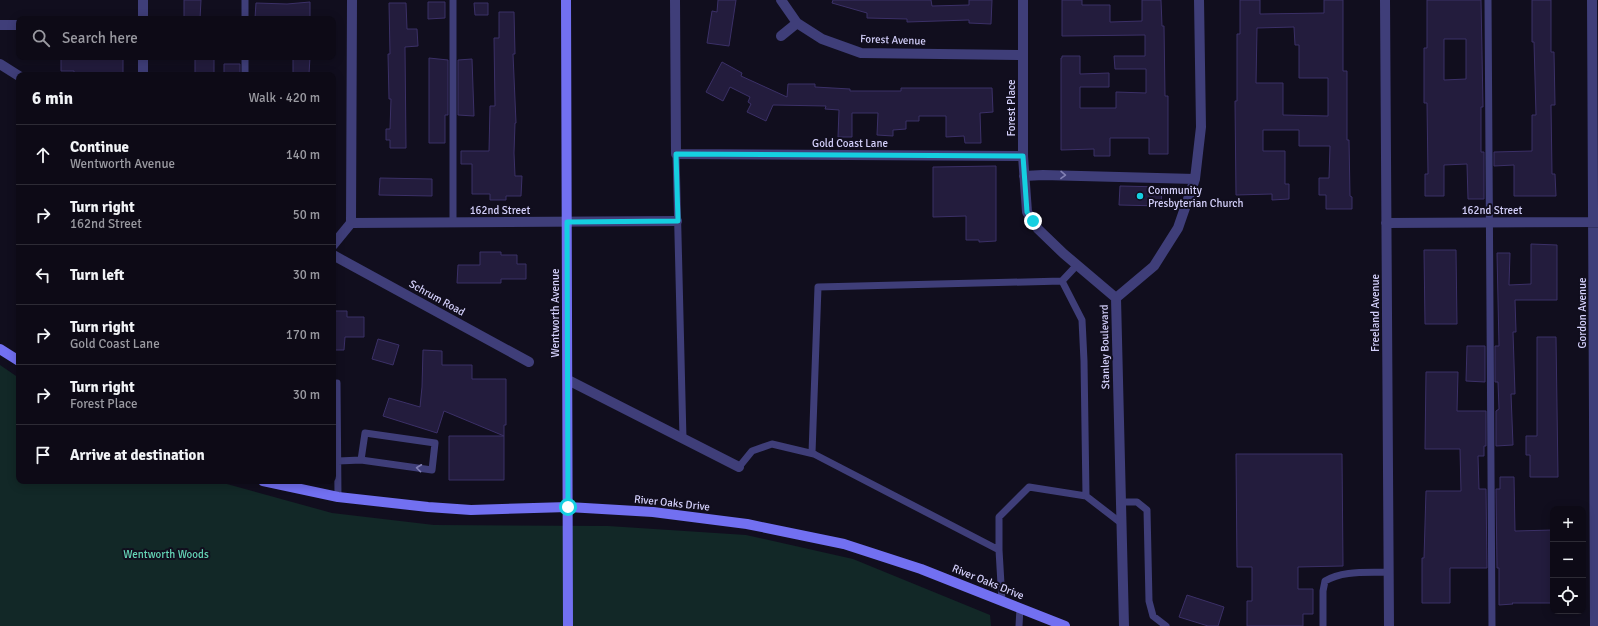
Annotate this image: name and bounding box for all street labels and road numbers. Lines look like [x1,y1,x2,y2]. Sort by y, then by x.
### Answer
street label: Forest Avenue [860,32,926,48]
street label: Forest Place [1005,79,1018,137]
street label: Gold Coast Lane [812,137,888,150]
street label: 162nd Street [470,204,531,217]
street label: 162nd Street [1462,204,1523,217]
street label: Wentworth Avenue [549,269,562,357]
street label: Freeland Avenue [1369,274,1382,352]
street label: Schrum Road [407,277,467,319]
street label: Gordon Avenue [1576,277,1589,349]
street label: Stanley Boulevard [1098,304,1112,390]
street label: River Oaks Drive [633,493,711,513]
street label: River Oaks Drive [950,562,1026,602]

